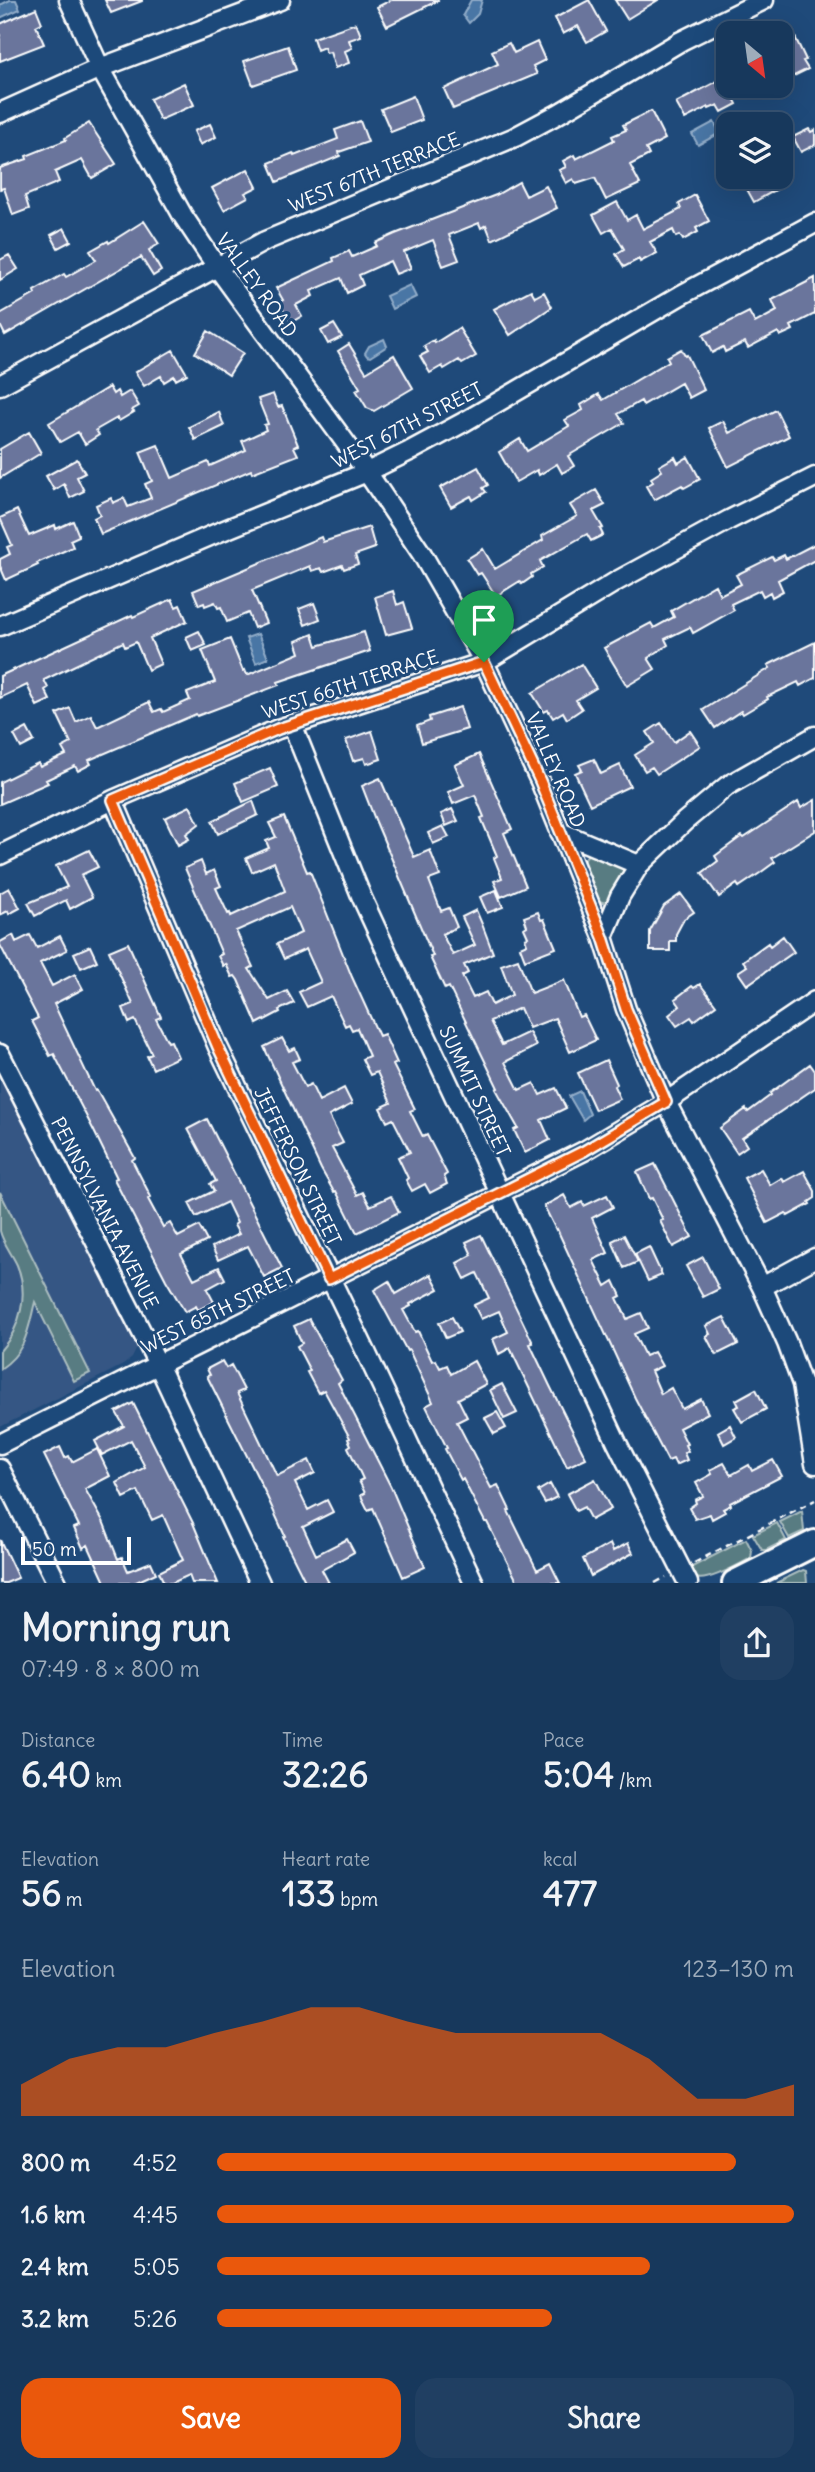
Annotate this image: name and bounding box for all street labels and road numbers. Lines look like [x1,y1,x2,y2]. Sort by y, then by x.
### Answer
street label: WEST 67TH TERRACE [285,127,463,217]
street label: VALLEY ROAD [211,228,303,342]
street label: WEST 67TH STREET [327,376,487,473]
street label: WEST 66TH TERRACE [259,644,441,724]
street label: VALLEY ROAD [521,709,591,831]
street label: SUMMIT STREET [434,1022,516,1160]
street label: JEFFERSON STREET [249,1083,347,1249]
street label: PENNSYLVANIA AVENUE [46,1113,164,1313]
street label: WEST 65TH STREET [137,1263,299,1359]

